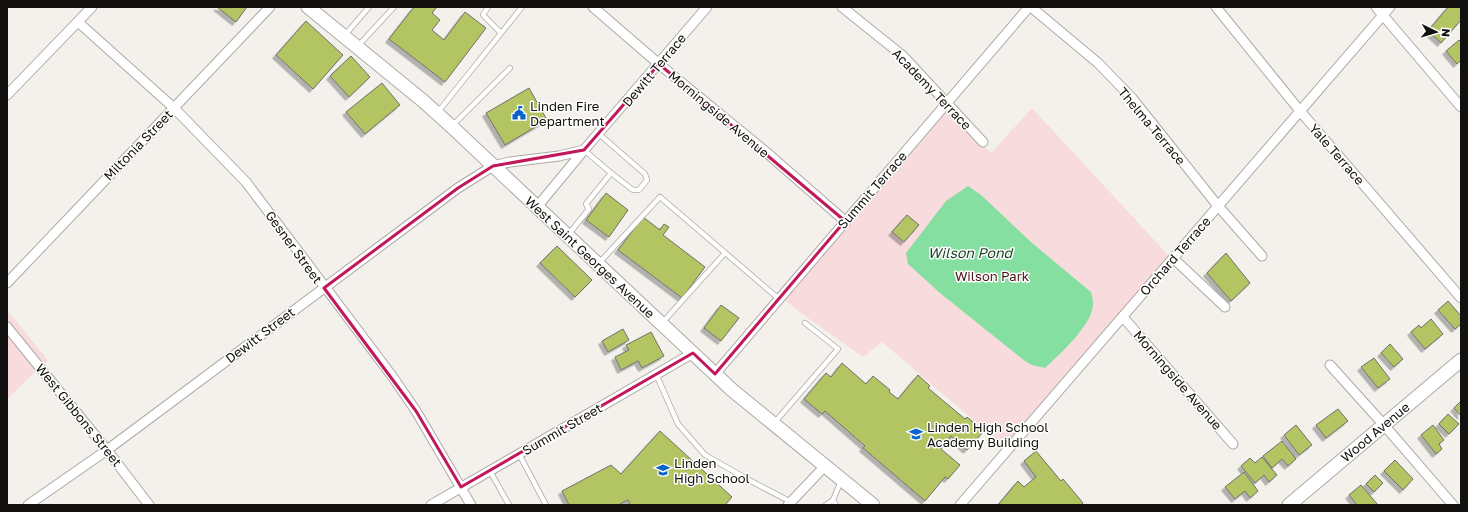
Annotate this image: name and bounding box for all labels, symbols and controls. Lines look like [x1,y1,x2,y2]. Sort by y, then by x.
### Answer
north arrow [1416,12,1456,52]
text: N [1440,28,1453,38]
street label: Dewitt Terrace [619,30,689,110]
street label: Academy Terrace [889,45,975,133]
street label: Morningside Avenue [665,67,773,161]
street label: Thelma Terrace [1115,84,1189,168]
place label: Linden Fire Department [530,98,605,129]
public building icon: Linden Fire Department [511,105,527,121]
street label: Miltonia Street [100,106,176,184]
street label: Yale Terrace [1306,120,1368,188]
street label: Summit Terrace [834,148,910,232]
street label: West Saint Georges Avenue [522,193,658,321]
street label: Gesner Street [262,208,326,286]
street label: Orchard Terrace [1136,213,1214,299]
water label: Wilson Pond [928,244,1014,261]
park label: Wilson Park [955,268,1030,284]
street label: Dewitt Street [222,304,298,366]
street label: Morningside Avenue [1130,327,1226,433]
street label: West Gibbons Street [33,360,125,470]
street label: Wood Avenue [1337,399,1413,465]
street label: Summit Street [519,400,605,458]
place label: Linden High School Academy Building [927,419,1048,450]
school or university icon: Linden High School Academy Building [908,426,924,442]
place label: Linden High School [674,455,750,486]
school or university icon: Linden High School [655,462,671,478]

